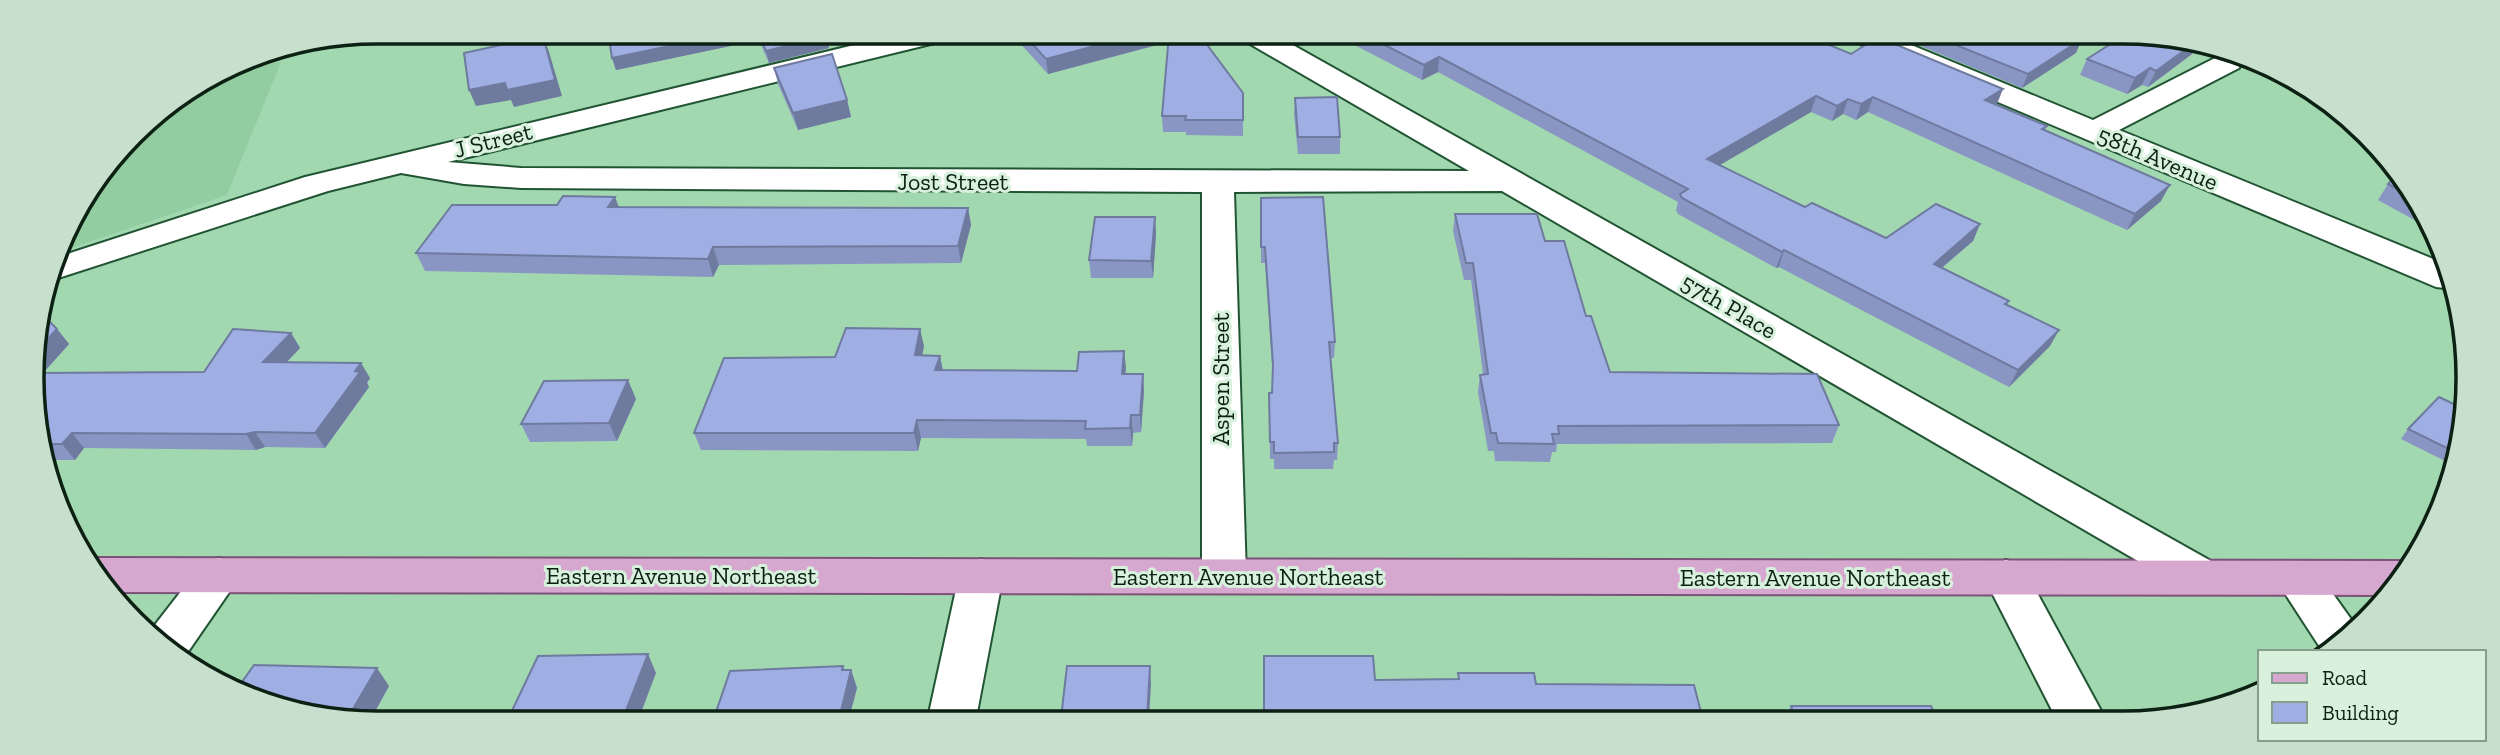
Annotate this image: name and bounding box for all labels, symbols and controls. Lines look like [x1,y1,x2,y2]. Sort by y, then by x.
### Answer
street label: J Street [451,116,535,164]
street label: 58th Avenue [2093,120,2223,196]
street label: Jost Street [898,167,1008,196]
street label: 57th Place [1676,267,1782,345]
street label: Aspen Street [1206,312,1235,445]
street label: Eastern Avenue Northeast [546,561,816,590]
street label: Eastern Avenue Northeast [1113,562,1383,591]
street label: Eastern Avenue Northeast [1680,563,1950,592]
legend [2258,650,2486,741]
text: Road [2322,665,2368,690]
text: Building [2322,700,2399,725]

